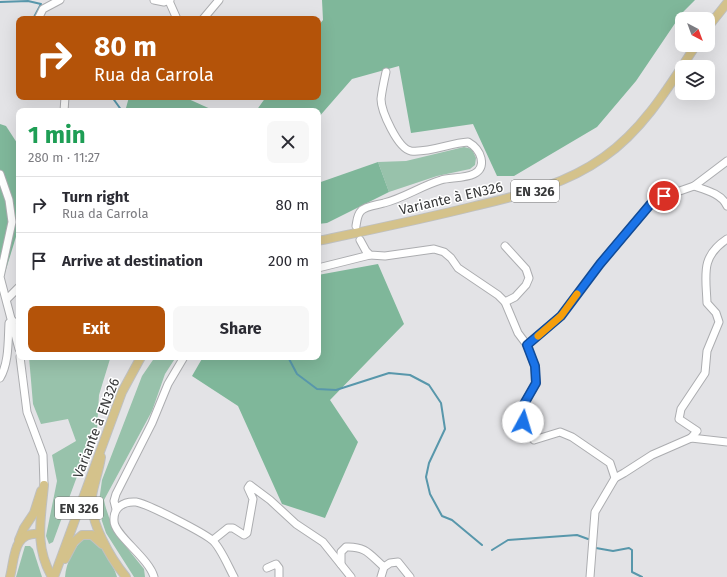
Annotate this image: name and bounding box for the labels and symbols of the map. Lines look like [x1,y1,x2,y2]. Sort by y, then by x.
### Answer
north arrow [675,12,715,52]
street label: Variante à EN326 [398,178,505,219]
pin [647,179,681,213]
road number: EN 326 [511,180,559,202]
street label: Variante à EN326 [70,376,123,481]
position arrow [502,401,544,443]
road number: EN 326 [55,497,103,519]

